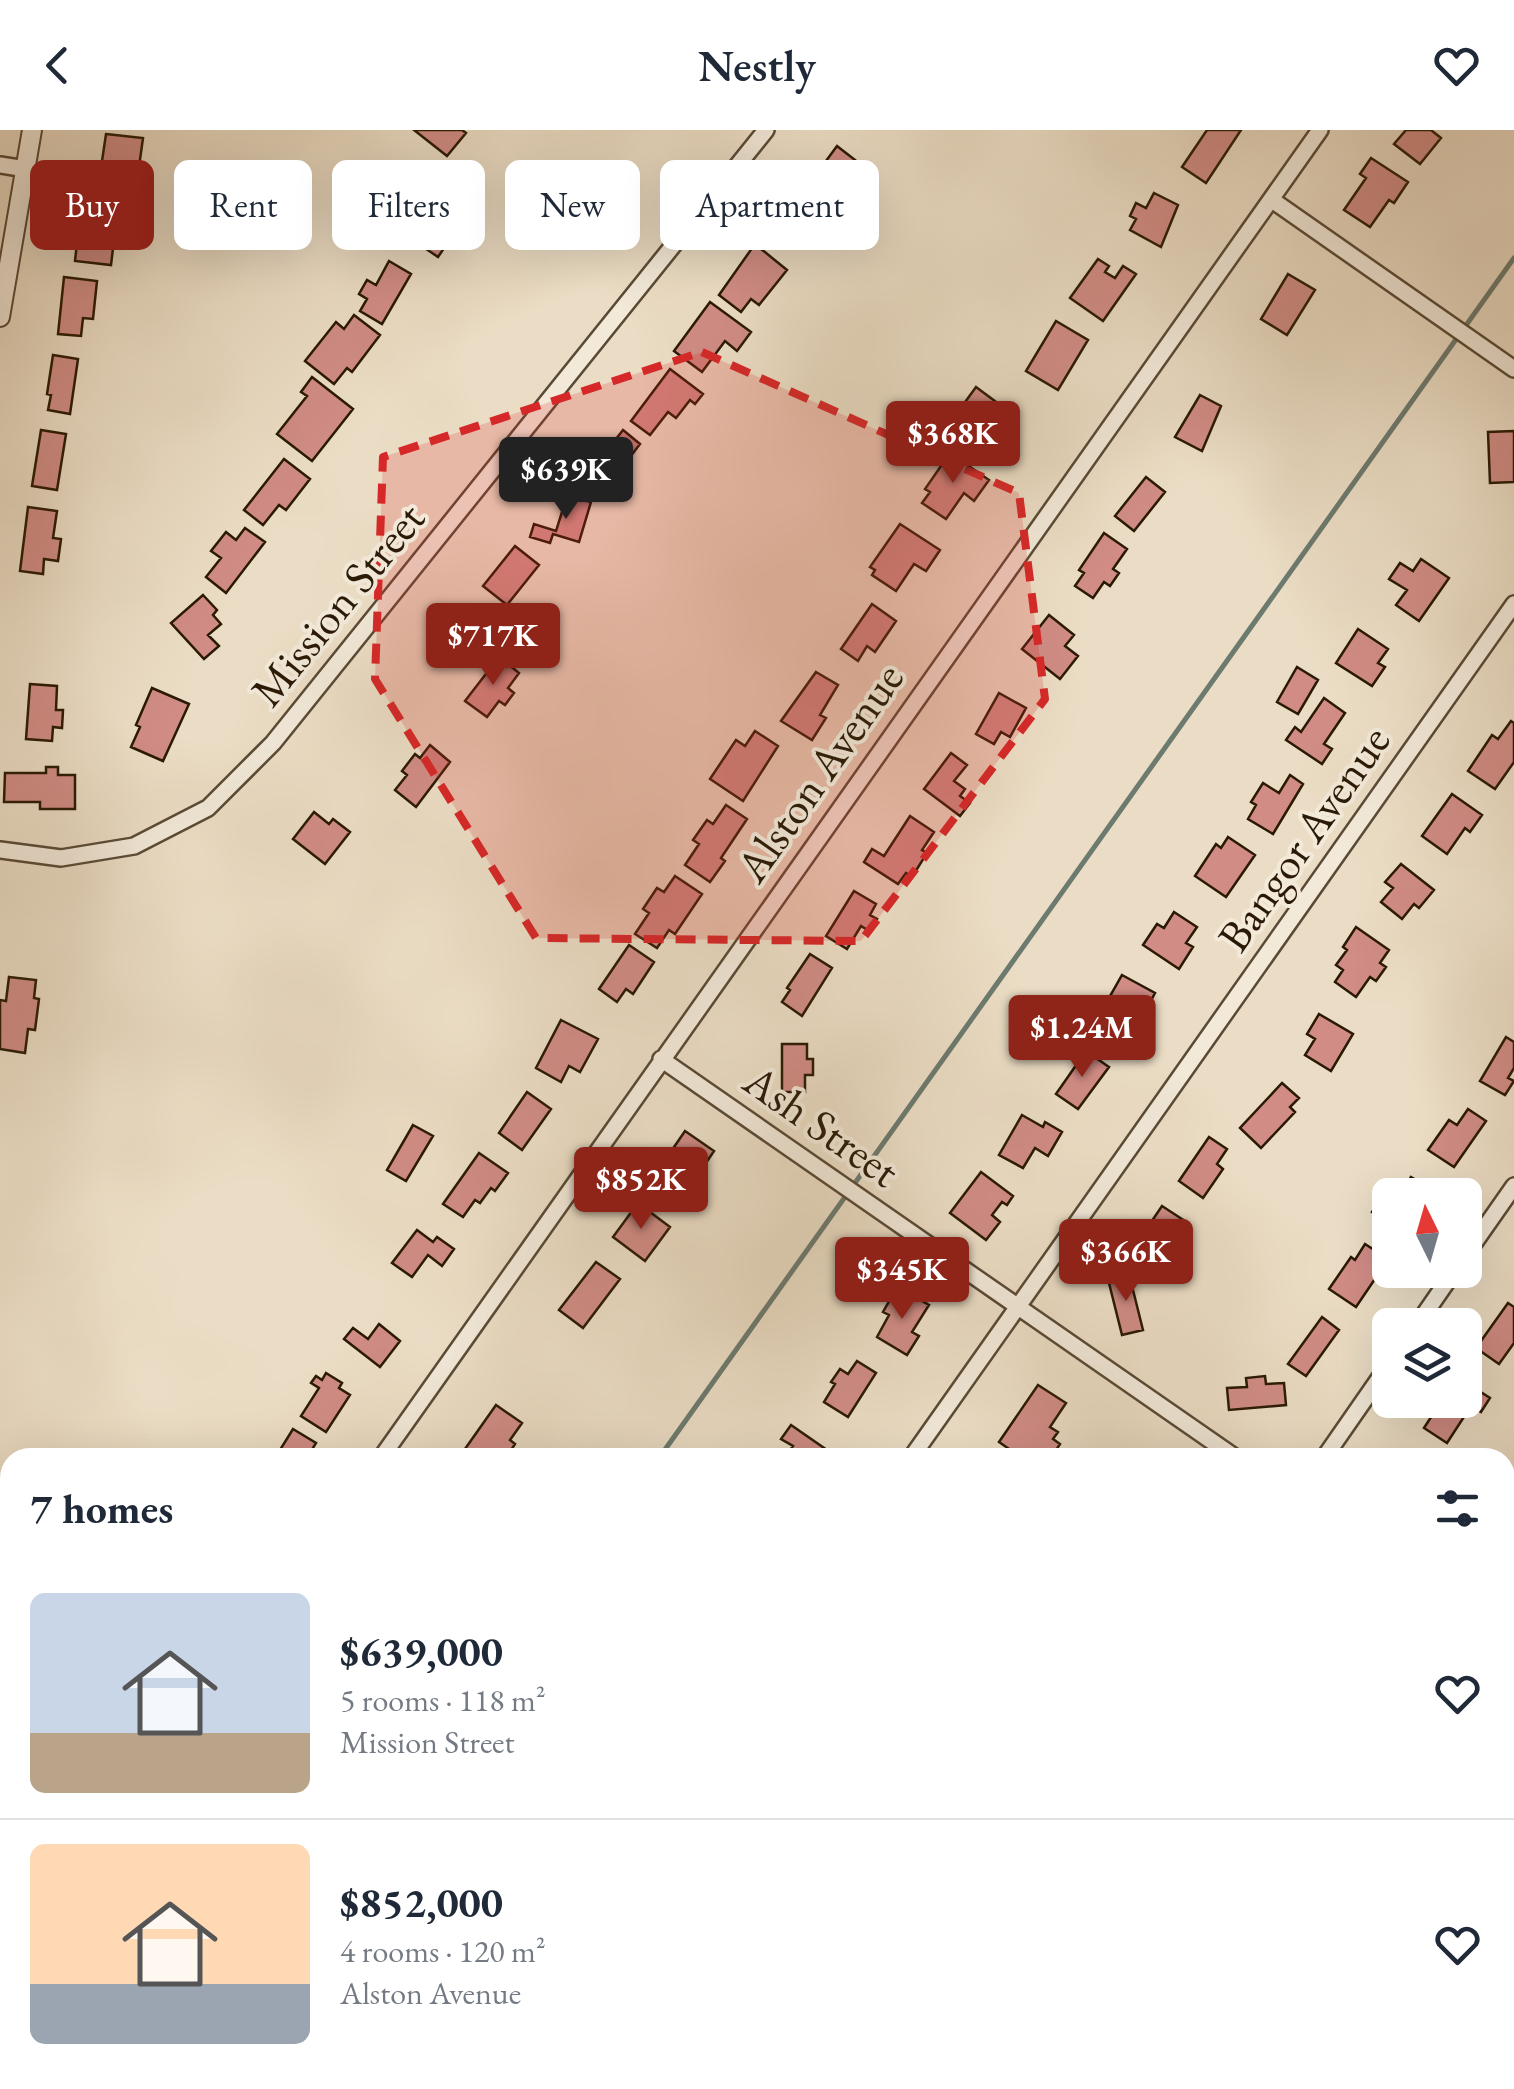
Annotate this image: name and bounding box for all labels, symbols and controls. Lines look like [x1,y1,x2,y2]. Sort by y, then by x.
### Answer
text: Nestly [698,36,816,94]
icon: back [30,38,85,93]
icon: heart [1429,38,1484,93]
chip: Buy [30,160,154,250]
chip: Rent [174,160,312,250]
chip: Filters [332,160,485,250]
chip: New [505,160,640,250]
chip: Apartment [660,160,879,250]
pin: $368K [883,401,1023,486]
text: $368K [908,412,998,454]
pin: $639K [496,437,636,522]
text: $639K [521,448,611,490]
street label: Mission Street [237,490,437,718]
pin: $717K [423,603,563,688]
text: $717K [448,614,538,656]
street label: Alston Avenue [722,651,916,894]
street label: Bangor Avenue [1204,714,1402,962]
pin: $1.24M [1001,995,1163,1080]
text: $1.24M [1031,1006,1133,1048]
street label: Ash Street [732,1050,911,1199]
pin: $852K [571,1147,711,1232]
text: $852K [596,1158,686,1200]
north arrow [1372,1178,1482,1288]
map controls [1372,1178,1482,1418]
pin: $366K [1056,1219,1196,1304]
text: $366K [1081,1230,1171,1272]
pin: $345K [832,1237,972,1322]
text: $345K [857,1248,947,1290]
button: layers [1372,1308,1482,1418]
text: 7 homes [30,1481,173,1536]
icon: filters [1430,1481,1485,1536]
text: $639,000 [340,1624,503,1679]
icon: home [110,1633,230,1753]
icon: heart [1430,1666,1485,1721]
text: 5 rooms · 118 m² [340,1679,546,1721]
text: Mission Street [340,1721,515,1763]
text: $852,000 [340,1875,503,1930]
icon: home [110,1884,230,2004]
icon: heart [1430,1917,1485,1972]
text: 4 rooms · 120 m² [340,1930,546,1972]
text: Alston Avenue [340,1972,521,2014]

